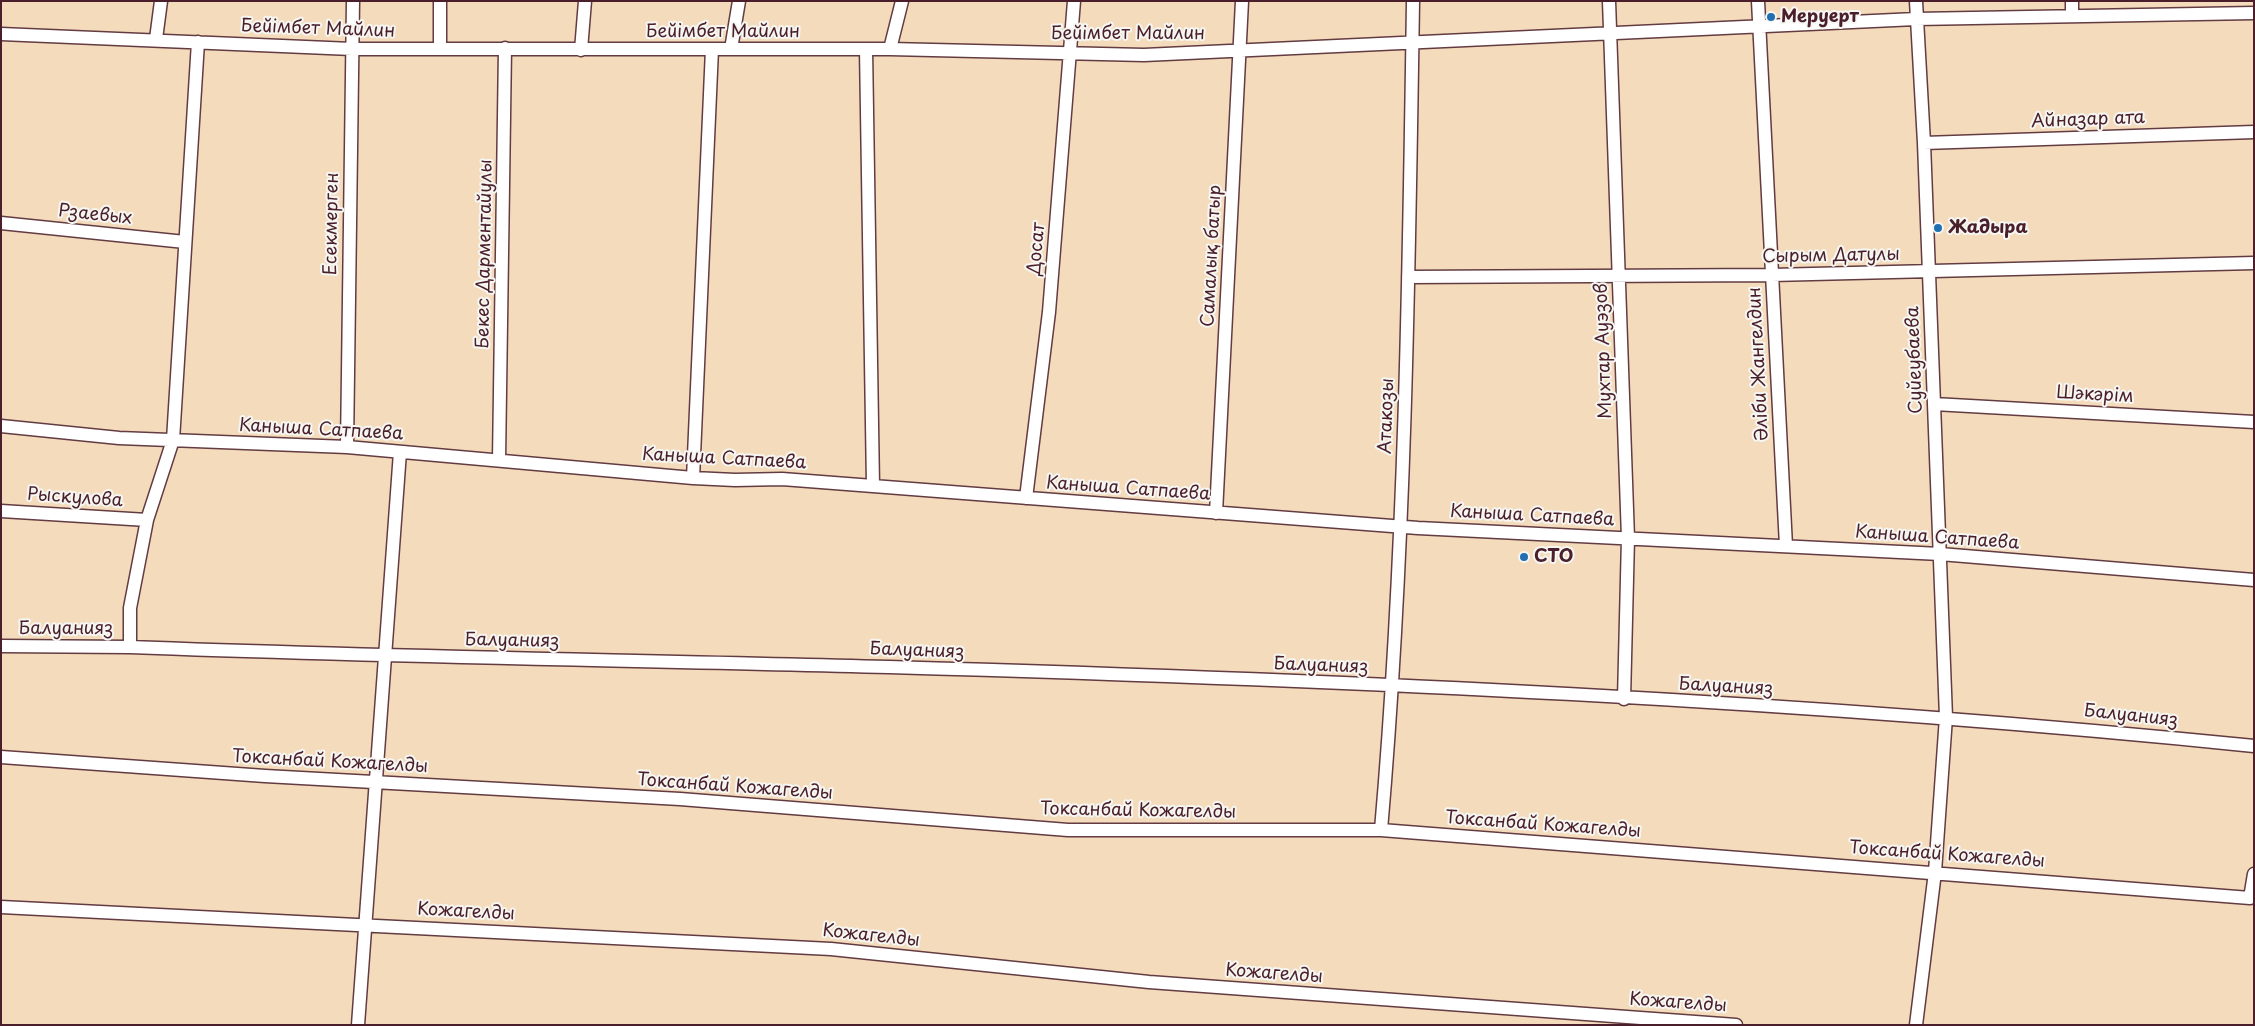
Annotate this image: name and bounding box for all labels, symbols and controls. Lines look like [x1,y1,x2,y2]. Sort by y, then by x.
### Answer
place label: Меруерт [1781,6,1859,28]
marker: Меруерт [1765,11,1777,23]
street label: Бейімбет Майлин [241,16,395,42]
street label: Бейімбет Майлин [646,21,800,43]
street label: Бейімбет Майлин [1051,23,1205,45]
street label: Айназар ата [2031,107,2145,133]
street label: Бекес Дарментайулы [473,159,497,349]
street label: Eсекмерген [320,172,344,276]
street label: Самалық батыр [1197,184,1227,328]
street label: Рзаевых [57,200,133,230]
place label: Жадыра [1948,217,2028,239]
street label: Досат [1024,222,1050,276]
marker: Жадыра [1932,222,1944,234]
street label: Сырым Датулы [1762,244,1900,268]
street label: Мухтар Ауэзов [1591,283,1617,419]
street label: Әліби Жангелдин [1744,286,1774,442]
street label: Суйеубаева [1902,306,1928,414]
street label: Атакозы [1375,378,1399,454]
street label: Шәкәрім [2056,382,2134,408]
street label: Каныша Сатпаева [238,415,404,445]
street label: Каныша Сатпаева [641,444,807,474]
street label: Каныша Сатпаева [1045,472,1211,506]
street label: Рыскулова [26,484,124,512]
street label: Каныша Сатпаева [1449,501,1615,531]
street label: Каныша Сатпаева [1854,521,2020,555]
place label: CTO [1534,546,1573,568]
marker: CTO [1518,551,1530,563]
street label: Балуанияз [19,618,113,640]
street label: Балуанияз [465,629,559,653]
street label: Балуанияз [869,639,965,663]
street label: Балуанияз [1273,654,1369,678]
street label: Балуанияз [1678,674,1774,700]
street label: Балуанияз [2083,700,2179,732]
street label: Токсанбай Кожагелды [232,746,428,778]
street label: Токсанбай Кожагелды [636,769,834,805]
street label: Токсанбай Кожагелды [1040,798,1236,824]
street label: Токсанбай Кожагелды [1444,807,1642,843]
street label: Токсанбай Кожагелды [1848,837,2046,873]
street label: Кожагелды [417,899,515,925]
street label: Кожагелды [821,920,921,952]
street label: Кожагелды [1225,960,1323,988]
street label: Кожагелды [1629,989,1727,1017]

